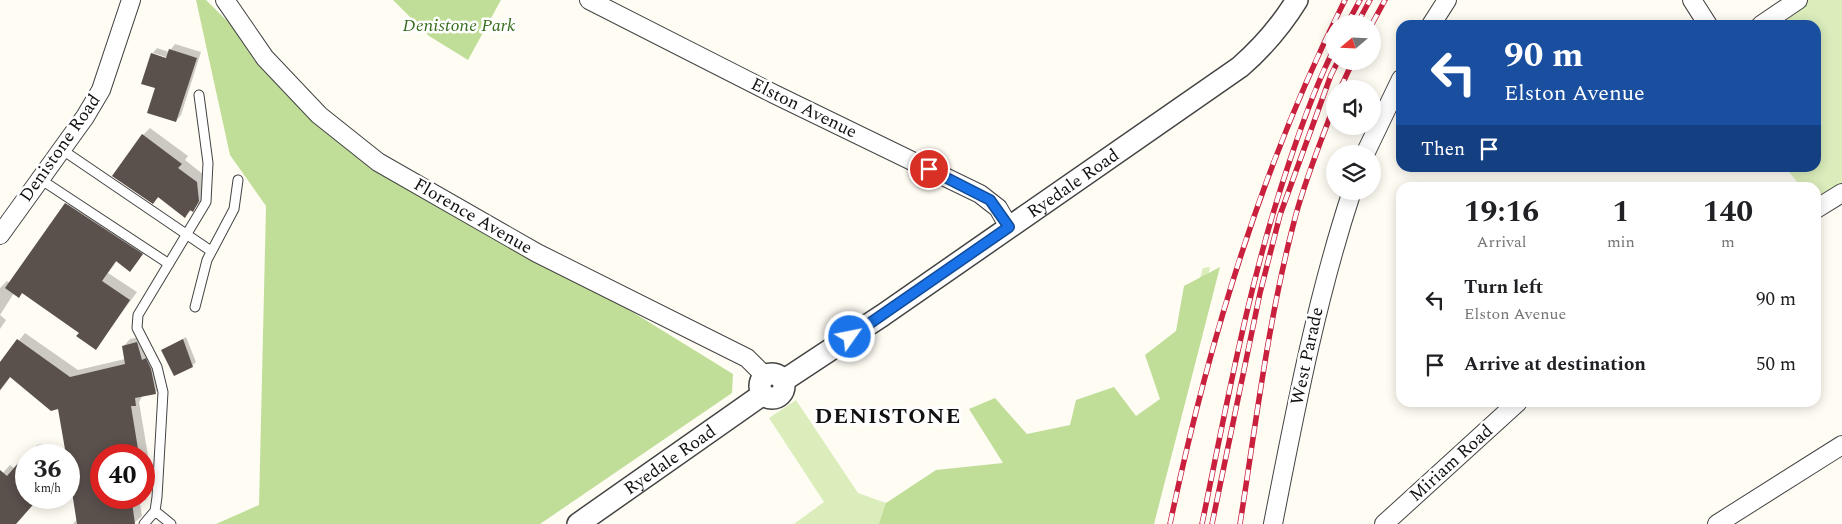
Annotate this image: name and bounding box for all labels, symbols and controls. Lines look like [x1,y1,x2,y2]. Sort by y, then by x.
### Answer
park label: Denistone Park [403,12,516,39]
north arrow [1326,15,1381,70]
map controls [1326,15,1381,200]
text: 90 m [1504,29,1584,82]
icon: left [1421,40,1486,105]
street label: Elston Avenue [746,71,862,145]
text: Elston Avenue [1504,77,1645,110]
button: sound [1326,80,1381,135]
street label: Denistone Road [13,88,107,208]
text: Then [1421,135,1465,164]
icon: arrive [1475,135,1503,163]
street label: Ryedale Road [1021,141,1125,225]
button: layers [1326,145,1381,200]
pin [908,148,950,190]
icon: arrive [915,155,943,183]
street label: Florence Avenue [409,171,537,261]
text: 19:16 [1464,189,1539,235]
text: 1 [1612,189,1629,235]
text: 140 [1703,189,1753,235]
text: Arrival [1477,230,1526,254]
text: min [1607,230,1635,254]
text: m [1721,230,1735,254]
text: Turn left [1464,273,1543,302]
text: 90 m [1756,285,1796,314]
icon: left [1421,286,1449,314]
text: Elston Avenue [1464,302,1566,326]
street label: West Parade [1283,305,1331,407]
position arrow [823,310,875,362]
text: Arrive at destination [1464,350,1646,379]
text: 50 m [1756,350,1796,379]
icon: arrive [1421,351,1449,379]
district label: DENISTONE [815,400,961,433]
street label: Ryedale Road [618,418,721,501]
street label: Miriam Road [1403,418,1499,508]
speed limit sign: 40 [90,444,155,509]
text: 36 [33,451,62,489]
text: km/h [34,479,61,498]

